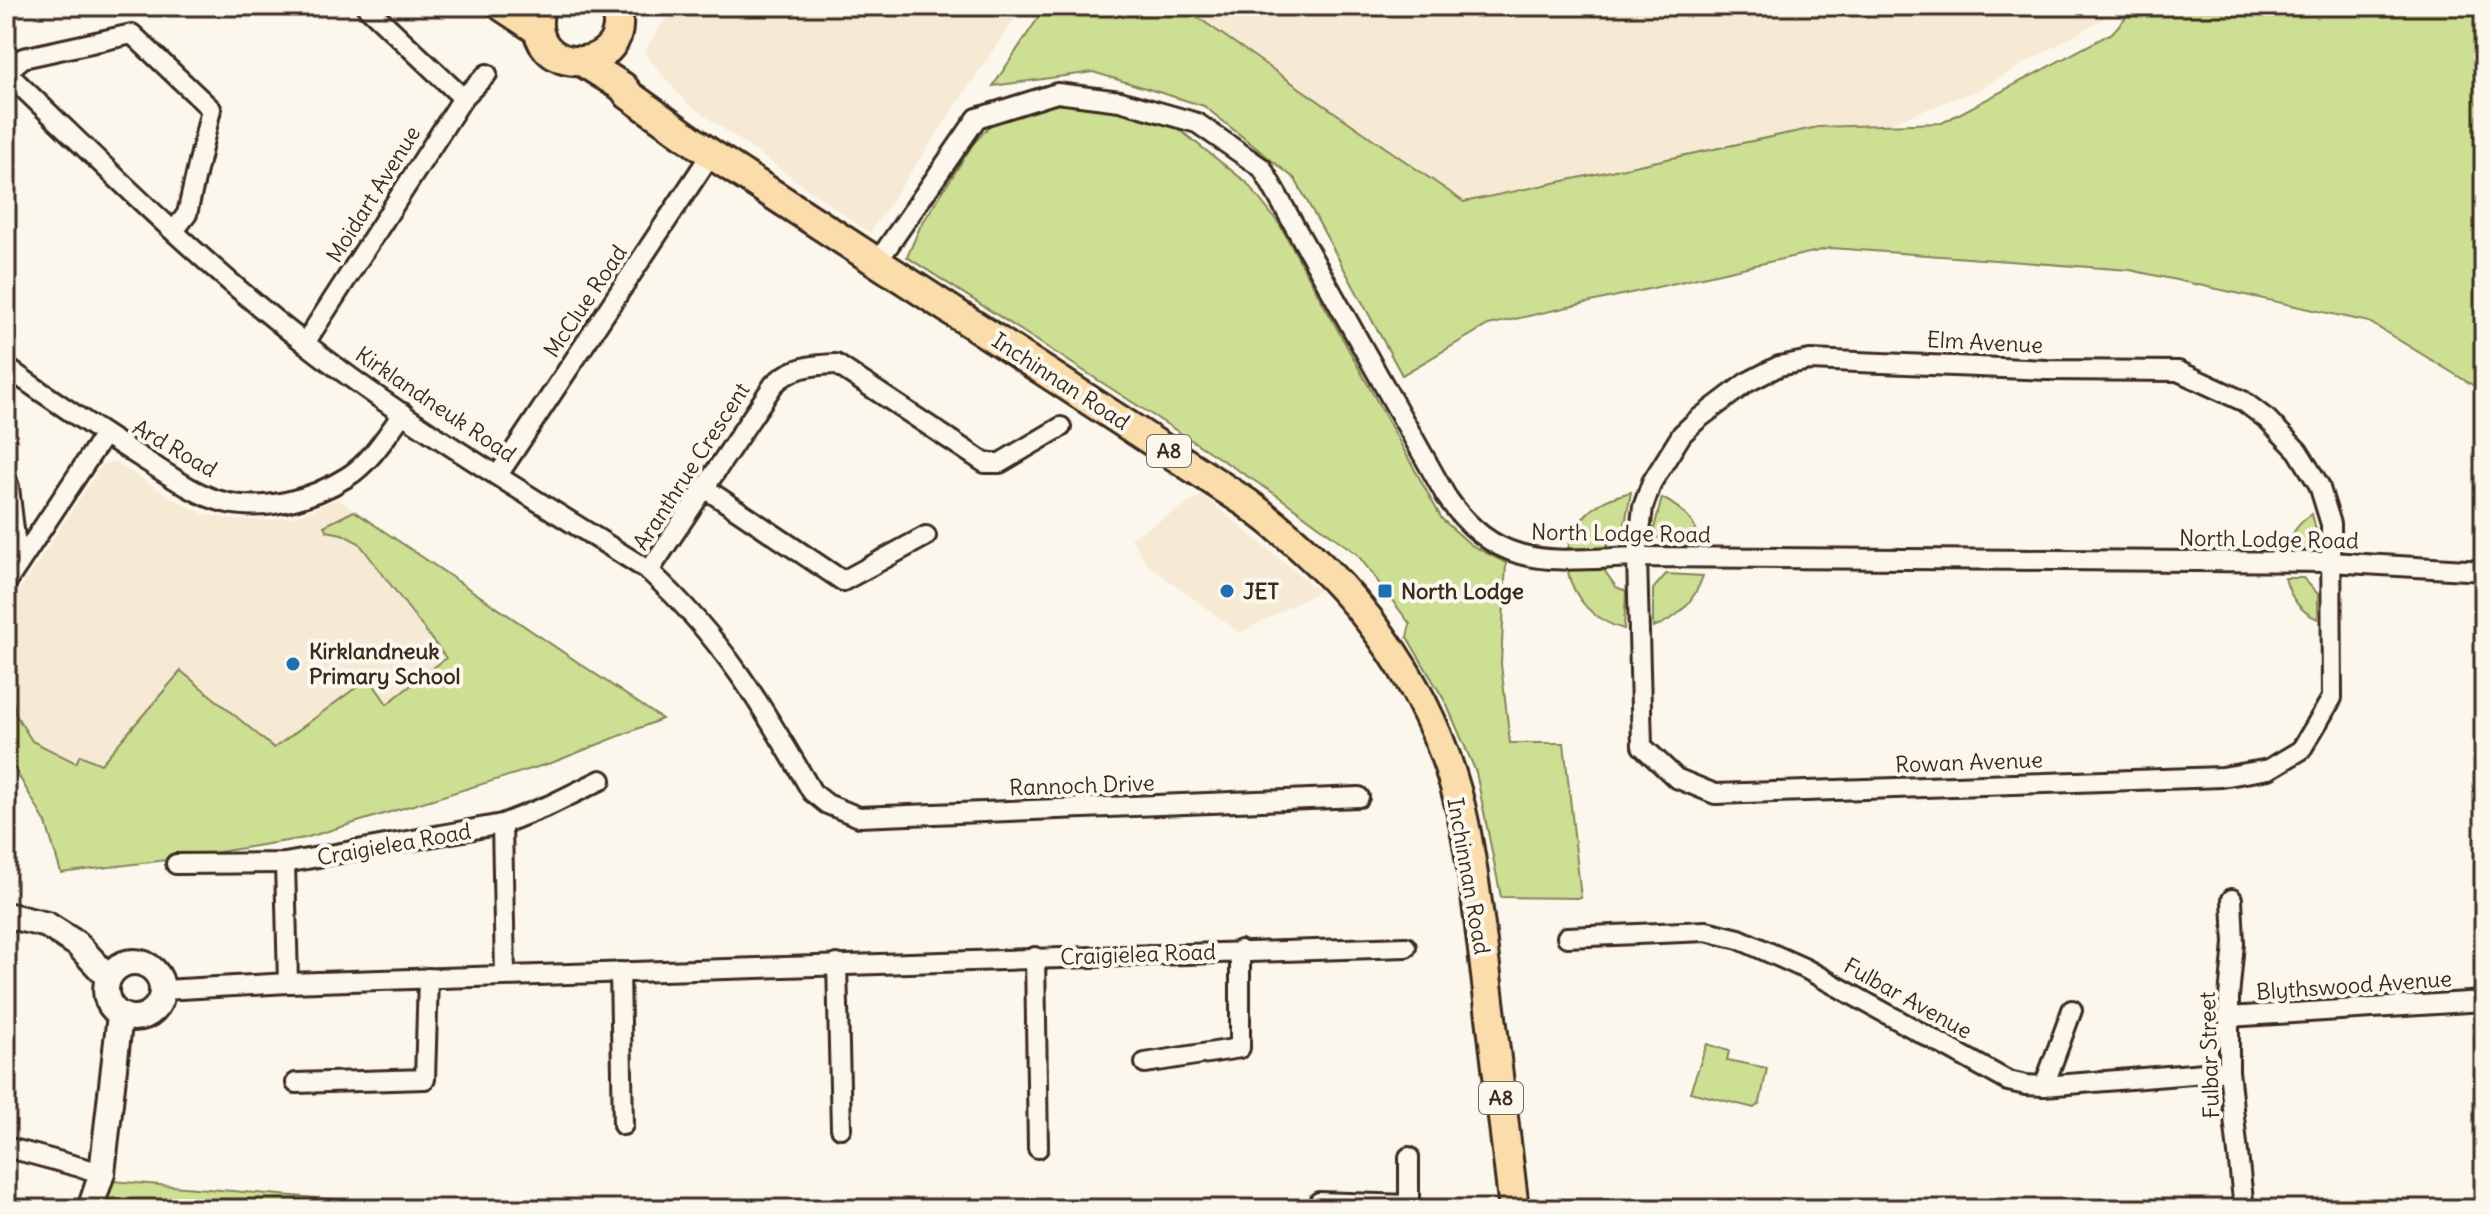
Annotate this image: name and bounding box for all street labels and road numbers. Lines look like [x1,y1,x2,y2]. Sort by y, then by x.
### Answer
street label: Moidart Avenue [320,121,426,267]
street label: McClue Road [537,239,633,362]
street label: Elm Avenue [1926,325,2044,359]
street label: Inchinnan Road [987,326,1135,436]
street label: Kirklandneuk Road [351,340,522,468]
street label: Aranthrue Crescent [626,377,756,555]
street label: Ard Road [128,413,222,483]
road number: A8 [1147,435,1191,467]
street label: North Lodge Road [1531,517,1711,549]
street label: North Lodge Road [2179,523,2359,555]
street label: Rowan Avenue [1895,745,2043,779]
street label: Rannoch Drive [1009,768,1155,802]
street label: Inchinnan Road [1441,795,1497,957]
street label: Craigielea Road [315,817,473,871]
street label: Craigielea Road [1060,937,1216,971]
street label: Fulbar Avenue [1839,951,1977,1045]
street label: Blythswood Avenue [2255,964,2453,1006]
street label: Fulbar Street [2193,991,2225,1119]
road number: A8 [1479,1082,1523,1114]

